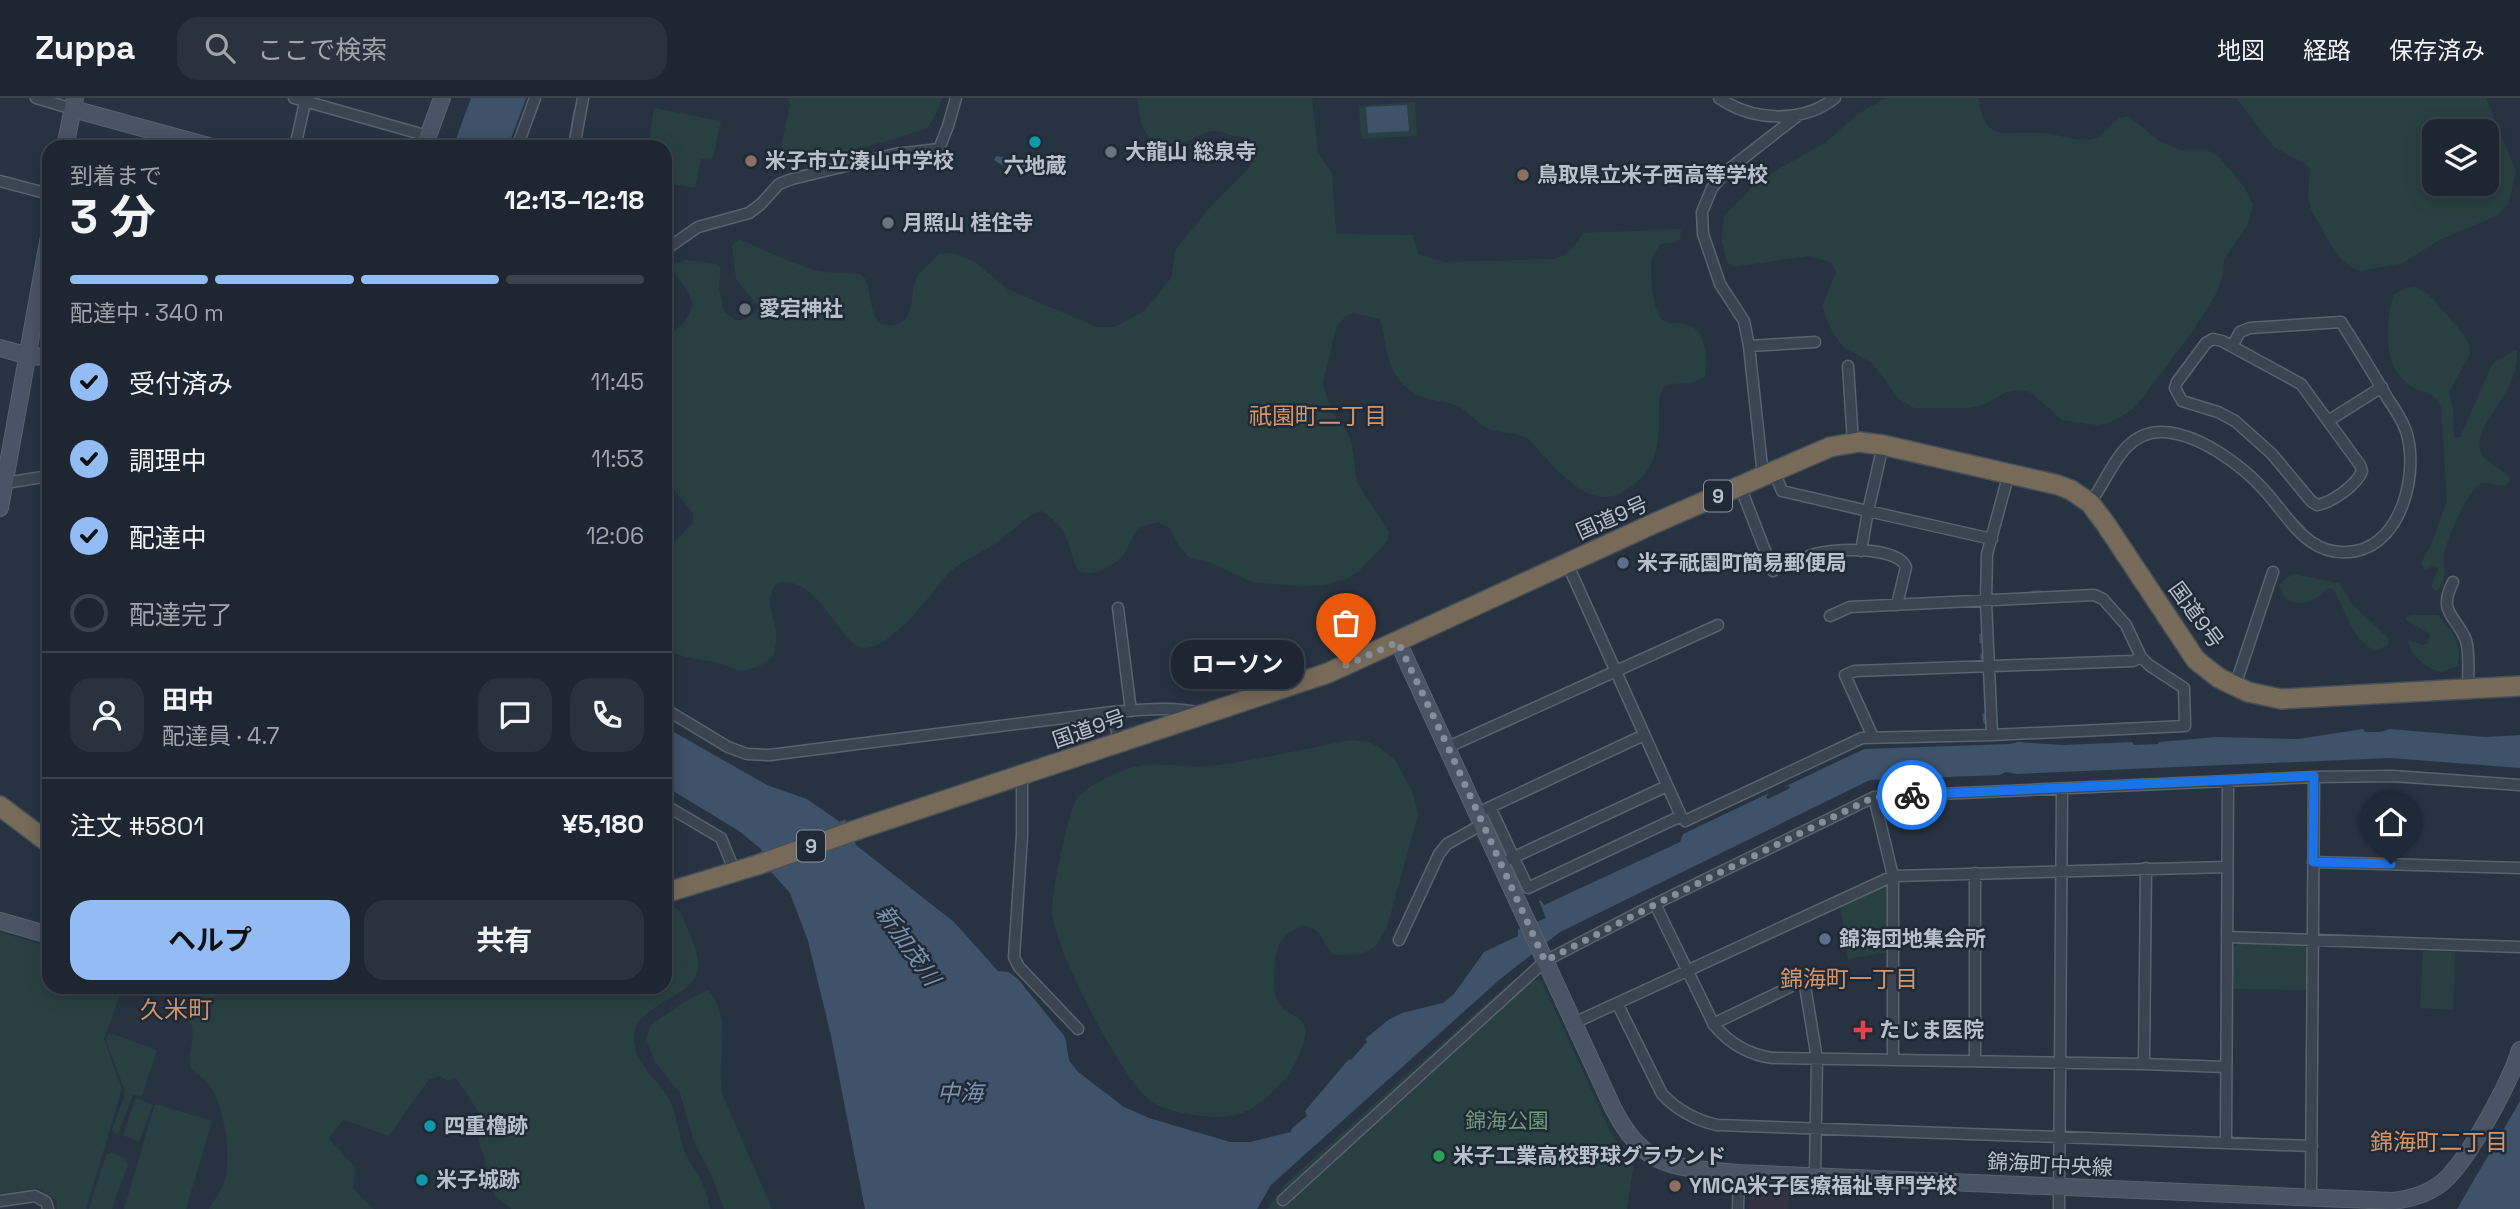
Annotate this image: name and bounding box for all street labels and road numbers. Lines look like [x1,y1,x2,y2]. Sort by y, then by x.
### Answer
road number: 9 [1704,480,1732,512]
street label: 国道9号 [1572,490,1652,545]
street label: 国道9号 [2163,576,2230,653]
street label: 国道9号 [1049,703,1129,754]
road number: 9 [797,831,825,862]
street label: 錦海町中央線 [1986,1148,2114,1181]

